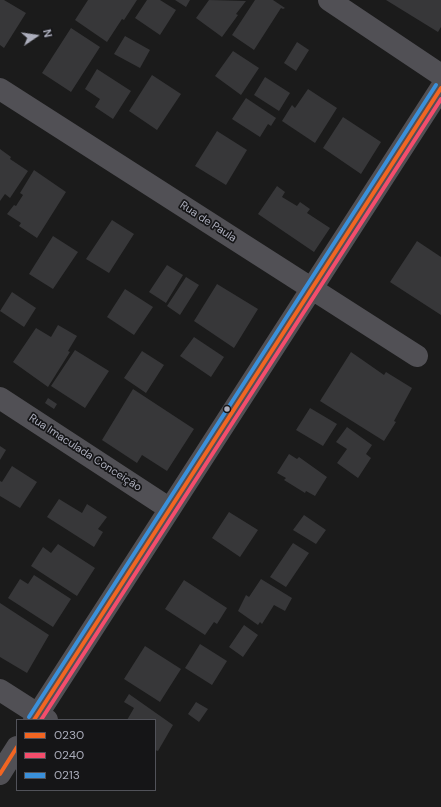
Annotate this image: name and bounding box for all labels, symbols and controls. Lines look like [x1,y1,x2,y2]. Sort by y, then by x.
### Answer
north arrow [16,16,56,56]
text: N [40,28,55,39]
street label: Rua de Paula [177,199,239,245]
unlabelled marker [222,404,232,414]
street label: Rua Imaculada Conceição [26,412,144,494]
legend [16,719,156,791]
text: 0230 [54,727,84,743]
text: 0240 [54,747,84,763]
text: 0213 [54,767,80,783]

